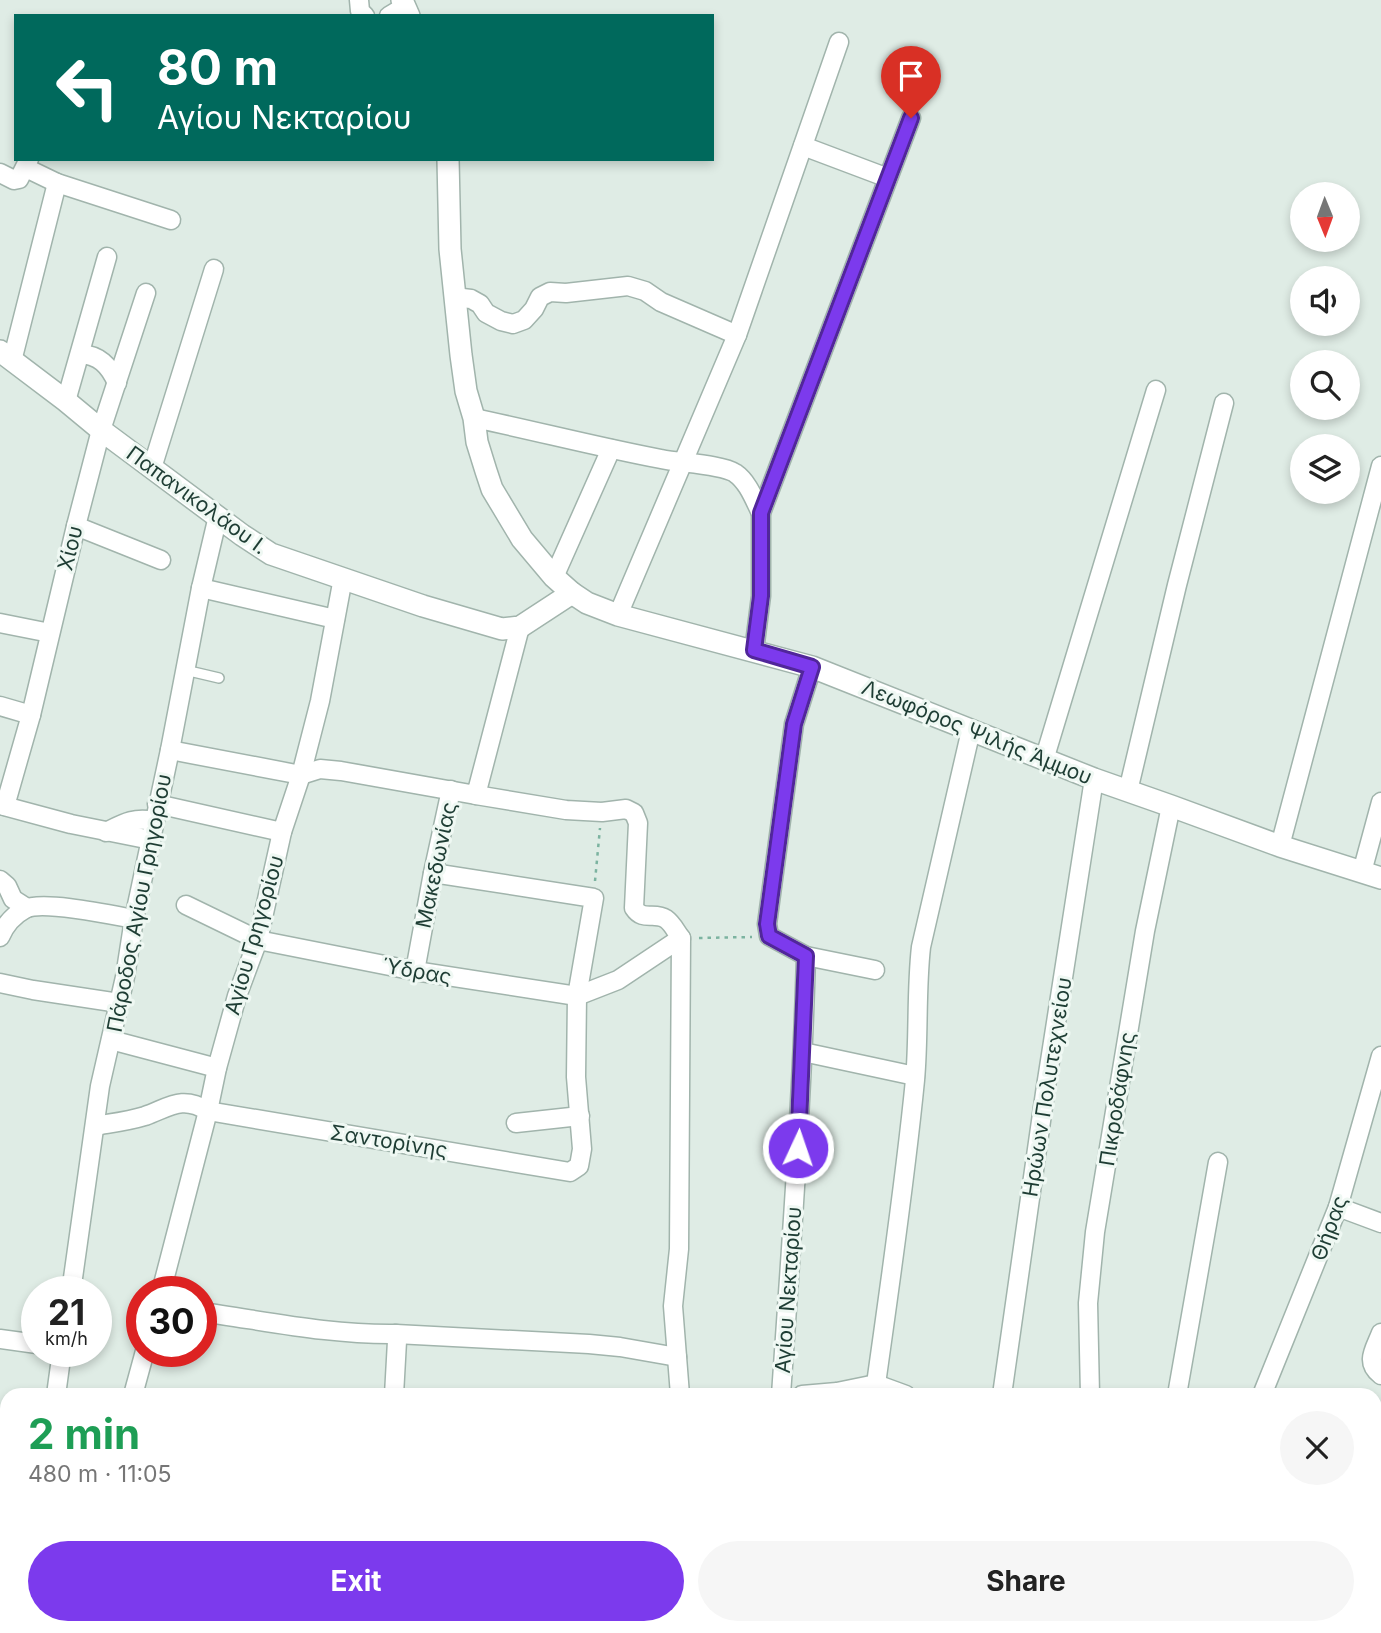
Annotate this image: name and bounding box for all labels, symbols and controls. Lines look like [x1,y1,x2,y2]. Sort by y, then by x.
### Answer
text: 80 m [157,38,278,97]
icon: left [42,42,133,133]
pin [881,46,941,118]
icon: arrive [892,57,930,95]
text: Αγίου Νεκταρίου [157,98,412,137]
north arrow [1290,182,1360,252]
map controls [1290,182,1360,504]
button: sound [1290,266,1360,336]
button: search [1290,350,1360,420]
button: layers [1290,434,1360,504]
street label: Παπανικολάου Ι. [122,441,272,559]
street label: Χίου [52,523,88,573]
street label: Λεωφόρος Ψιλής Άμμου [858,674,1096,790]
street label: Πάροδος Αγίου Γρηγορίου [102,772,176,1034]
street label: Μακεδωνίας [410,800,462,930]
street label: Αγίου Γρηγορίου [219,852,289,1018]
street label: Ύδρας [381,953,453,989]
street label: Ηρώων Πολυτεχνείου [1017,975,1077,1199]
street label: Πικροδάφνης [1094,1030,1140,1168]
position arrow [761,1111,835,1185]
street label: Σαντορίνης [329,1119,449,1163]
street label: Θήρας [1306,1192,1352,1264]
street label: Αγίου Νεκταρίου [770,1206,806,1374]
speed limit sign: 30 [126,1276,217,1367]
text: 21 [48,1291,85,1333]
text: km/h [45,1328,88,1349]
text: 2 min [28,1408,140,1459]
button: close [1280,1411,1354,1485]
text: 480 m · 11:05 [28,1460,172,1488]
button: Exit [28,1541,684,1621]
button: Share [698,1541,1354,1621]

